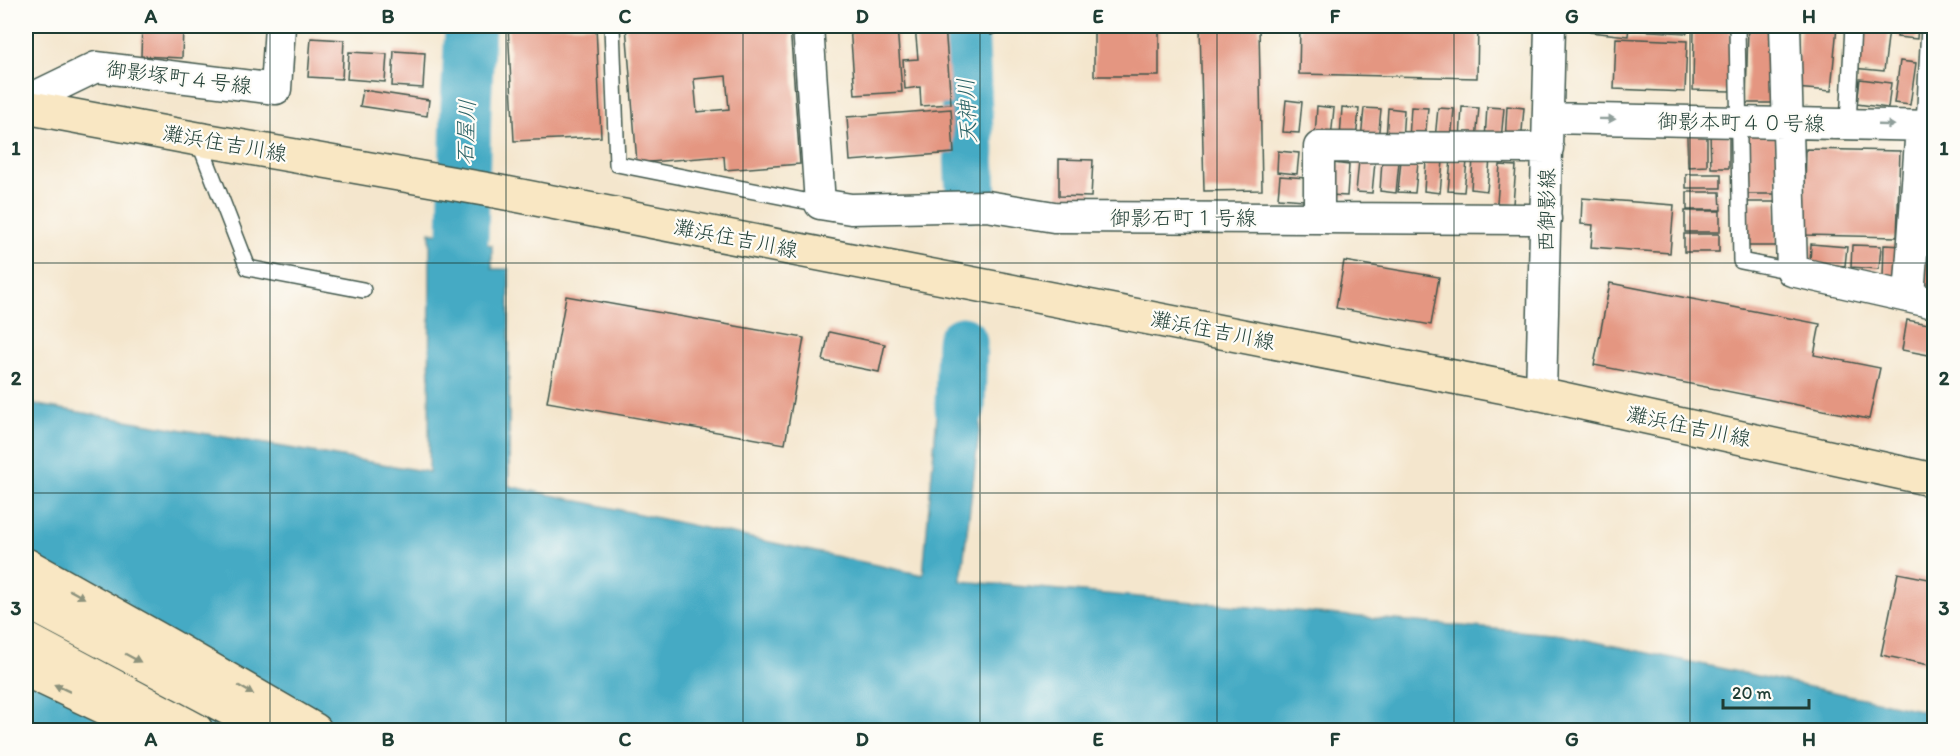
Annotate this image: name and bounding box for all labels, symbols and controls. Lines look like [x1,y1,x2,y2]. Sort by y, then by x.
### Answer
text: A [144,4,158,28]
text: B [382,4,395,28]
text: C [619,4,632,28]
text: D [855,4,869,28]
text: E [1092,4,1104,28]
text: F [1330,4,1341,28]
text: G [1565,4,1579,28]
text: H [1802,4,1816,28]
street label: 御影塚町４号線 [105,56,253,98]
water label: 天神川 [952,77,982,145]
water label: 石屋川 [451,99,481,165]
street label: 御影本町４０号線 [1657,108,1825,136]
one-way arrow [1597,114,1616,124]
street label: 灘浜住吉川線 [161,120,289,166]
one-way arrow [1876,120,1895,129]
text: 1 [11,136,21,160]
text: 1 [1939,136,1949,160]
street label: 西御影線 [1533,168,1559,252]
street label: 御影石町１号線 [1110,205,1257,230]
street label: 灘浜住吉川線 [672,214,800,262]
street label: 灘浜住吉川線 [1149,306,1277,354]
text: 2 [11,366,22,390]
text: 2 [1939,366,1950,390]
street label: 灘浜住吉川線 [1625,401,1753,451]
one-way arrow [68,588,85,598]
text: 3 [11,596,22,620]
text: 3 [1939,596,1950,620]
one-way arrow [124,653,141,663]
scale bar [1723,672,1808,710]
text: 20 m [1732,682,1772,704]
one-way arrow [54,683,71,692]
one-way arrow [238,685,255,695]
text: A [144,727,158,751]
text: B [382,727,395,751]
text: C [619,727,632,751]
text: D [855,727,869,751]
text: E [1092,727,1104,751]
text: F [1330,727,1341,751]
text: G [1565,727,1579,751]
text: H [1802,727,1816,751]

